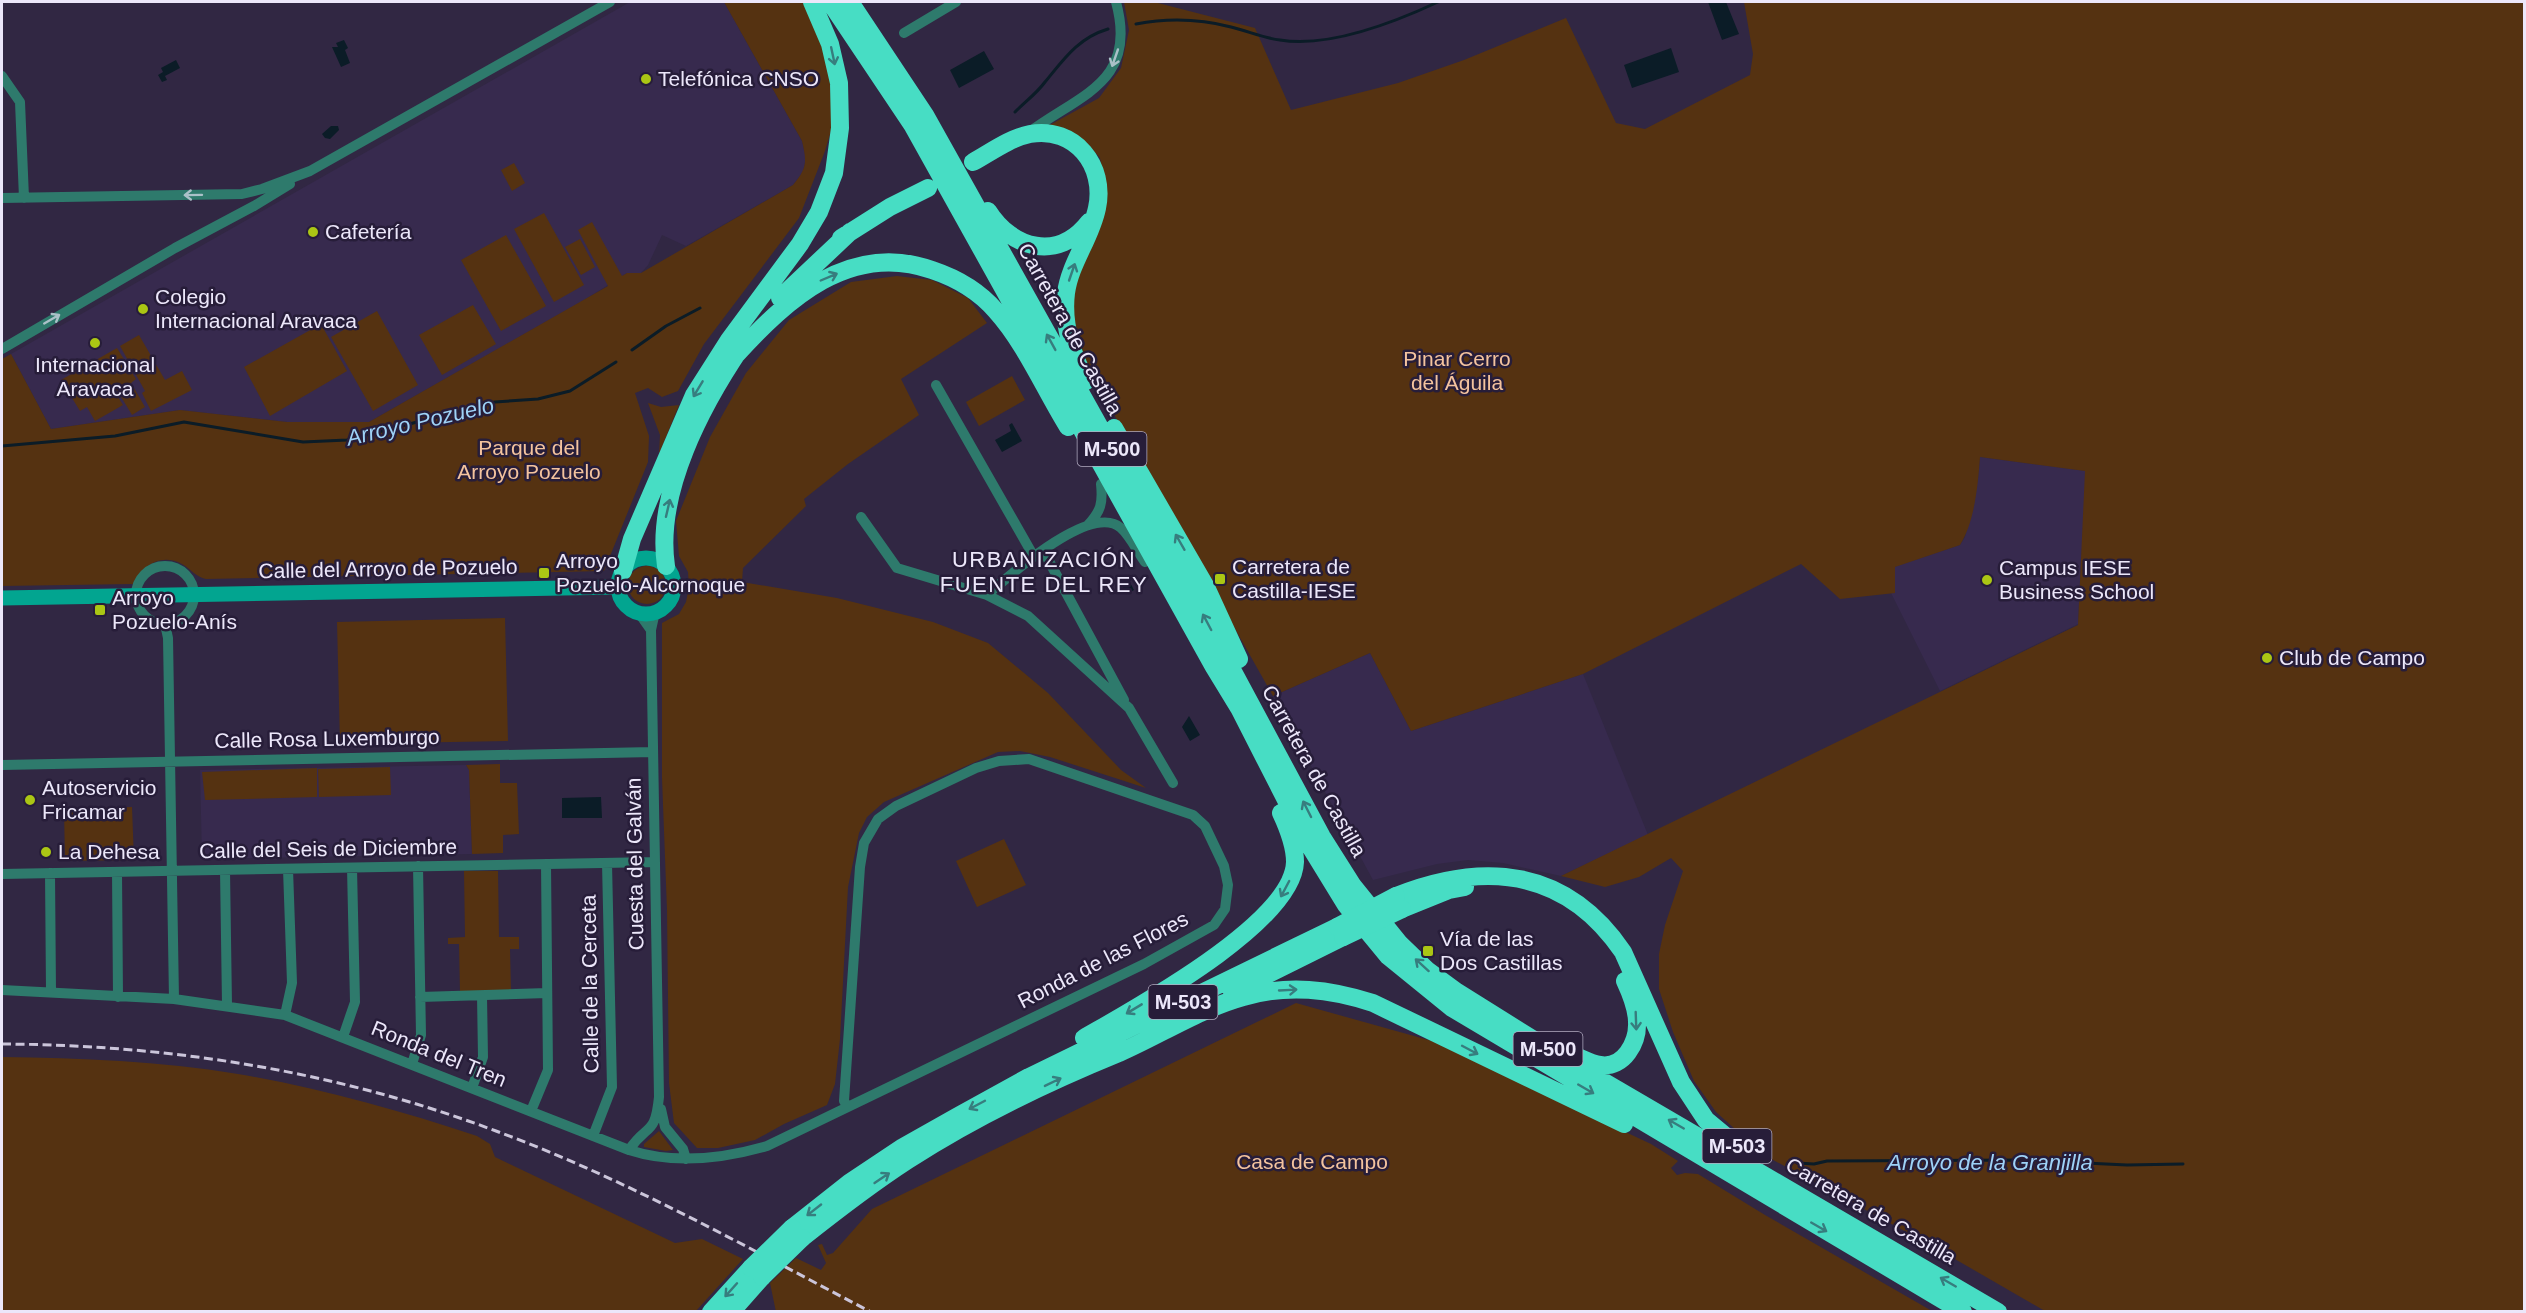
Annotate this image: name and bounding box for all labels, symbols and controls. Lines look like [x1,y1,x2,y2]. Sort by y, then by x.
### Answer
one-way arrow [828,46,839,65]
one-way arrow [1109,49,1120,67]
place label: Telefónica CNSO [658,67,819,90]
marker: Telefónica CNSO [639,72,653,86]
one-way arrow [183,189,203,201]
place label: Cafetería [325,220,412,243]
marker: Cafetería [306,225,320,239]
street label: Carretera de Castilla [1014,239,1127,419]
one-way arrow [1067,263,1078,282]
one-way arrow [819,271,837,282]
place label: Colegio Internacional Aravaca [155,285,357,332]
marker: Colegio Internacional Aravaca [136,302,150,316]
one-way arrow [43,313,60,325]
one-way arrow [1045,333,1056,351]
marker: Internacional Aravaca [88,336,102,350]
park label: Pinar Cerro del Águila [1403,347,1511,394]
place label: Internacional Aravaca [35,353,155,400]
one-way arrow [692,380,704,397]
water label: Arroyo Pozuelo [342,392,496,451]
road number: M-500 [1078,432,1146,466]
park label: Parque del Arroyo Pozuelo [457,436,601,483]
one-way arrow [663,499,675,518]
one-way arrow [1174,534,1186,551]
district label: URBANIZACIÓN FUENTE DEL REY [940,547,1148,597]
place label: Arroyo Pozuelo-Alcornoque [556,549,745,596]
street label: Calle del Arroyo de Pozuelo [258,555,518,582]
place label: Carretera de Castilla-IESE [1232,555,1356,602]
place label: Campus IESE Business School [1999,556,2154,603]
marker: Arroyo Pozuelo-Alcornoque [537,566,551,580]
marker: Carretera de Castilla-IESE [1213,572,1227,586]
marker: Campus IESE Business School [1980,573,1994,587]
place label: Arroyo Pozuelo-Anís [112,586,237,633]
marker: Arroyo Pozuelo-Anís [93,603,107,617]
one-way arrow [1201,614,1213,631]
place label: Club de Campo [2279,646,2425,669]
marker: Club de Campo [2260,651,2274,665]
street label: Carretera de Castilla [1258,681,1371,861]
street label: Calle Rosa Luxemburgo [214,725,440,752]
place label: Autoservicio Fricamar [42,776,156,823]
street label: Cuesta del Galván [621,777,648,951]
marker: Autoservicio Fricamar [23,793,37,807]
one-way arrow [1301,800,1313,818]
street label: Calle del Seis de Diciembre [199,835,457,862]
place label: La Dehesa [58,840,160,863]
marker: La Dehesa [39,845,53,859]
one-way arrow [1279,880,1291,897]
street label: Calle de la Cerceta [576,894,603,1073]
street label: Ronda de las Flores [1014,907,1192,1012]
place label: Vía de las Dos Castillas [1440,927,1563,974]
marker: Vía de las Dos Castillas [1421,944,1435,958]
one-way arrow [1415,958,1430,972]
road number: M-503 [1148,985,1218,1019]
one-way arrow [1278,985,1298,996]
one-way arrow [1126,1003,1143,1015]
one-way arrow [1630,1011,1641,1031]
street label: Ronda del Tren [368,1016,510,1091]
road number: M-500 [1514,1032,1582,1066]
one-way arrow [1461,1045,1479,1057]
one-way arrow [1044,1076,1062,1087]
one-way arrow [1577,1083,1594,1095]
one-way arrow [969,1100,987,1111]
one-way arrow [1668,1118,1685,1130]
road number: M-503 [1702,1129,1772,1163]
park label: Casa de Campo [1236,1150,1388,1173]
water label: Arroyo de la Granjilla [1885,1150,2093,1175]
street label: Carretera de Castilla [1782,1152,1961,1269]
one-way arrow [873,1172,890,1184]
one-way arrow [806,1204,822,1217]
one-way arrow [1810,1222,1827,1234]
one-way arrow [1940,1276,1957,1288]
one-way arrow [724,1282,738,1297]

